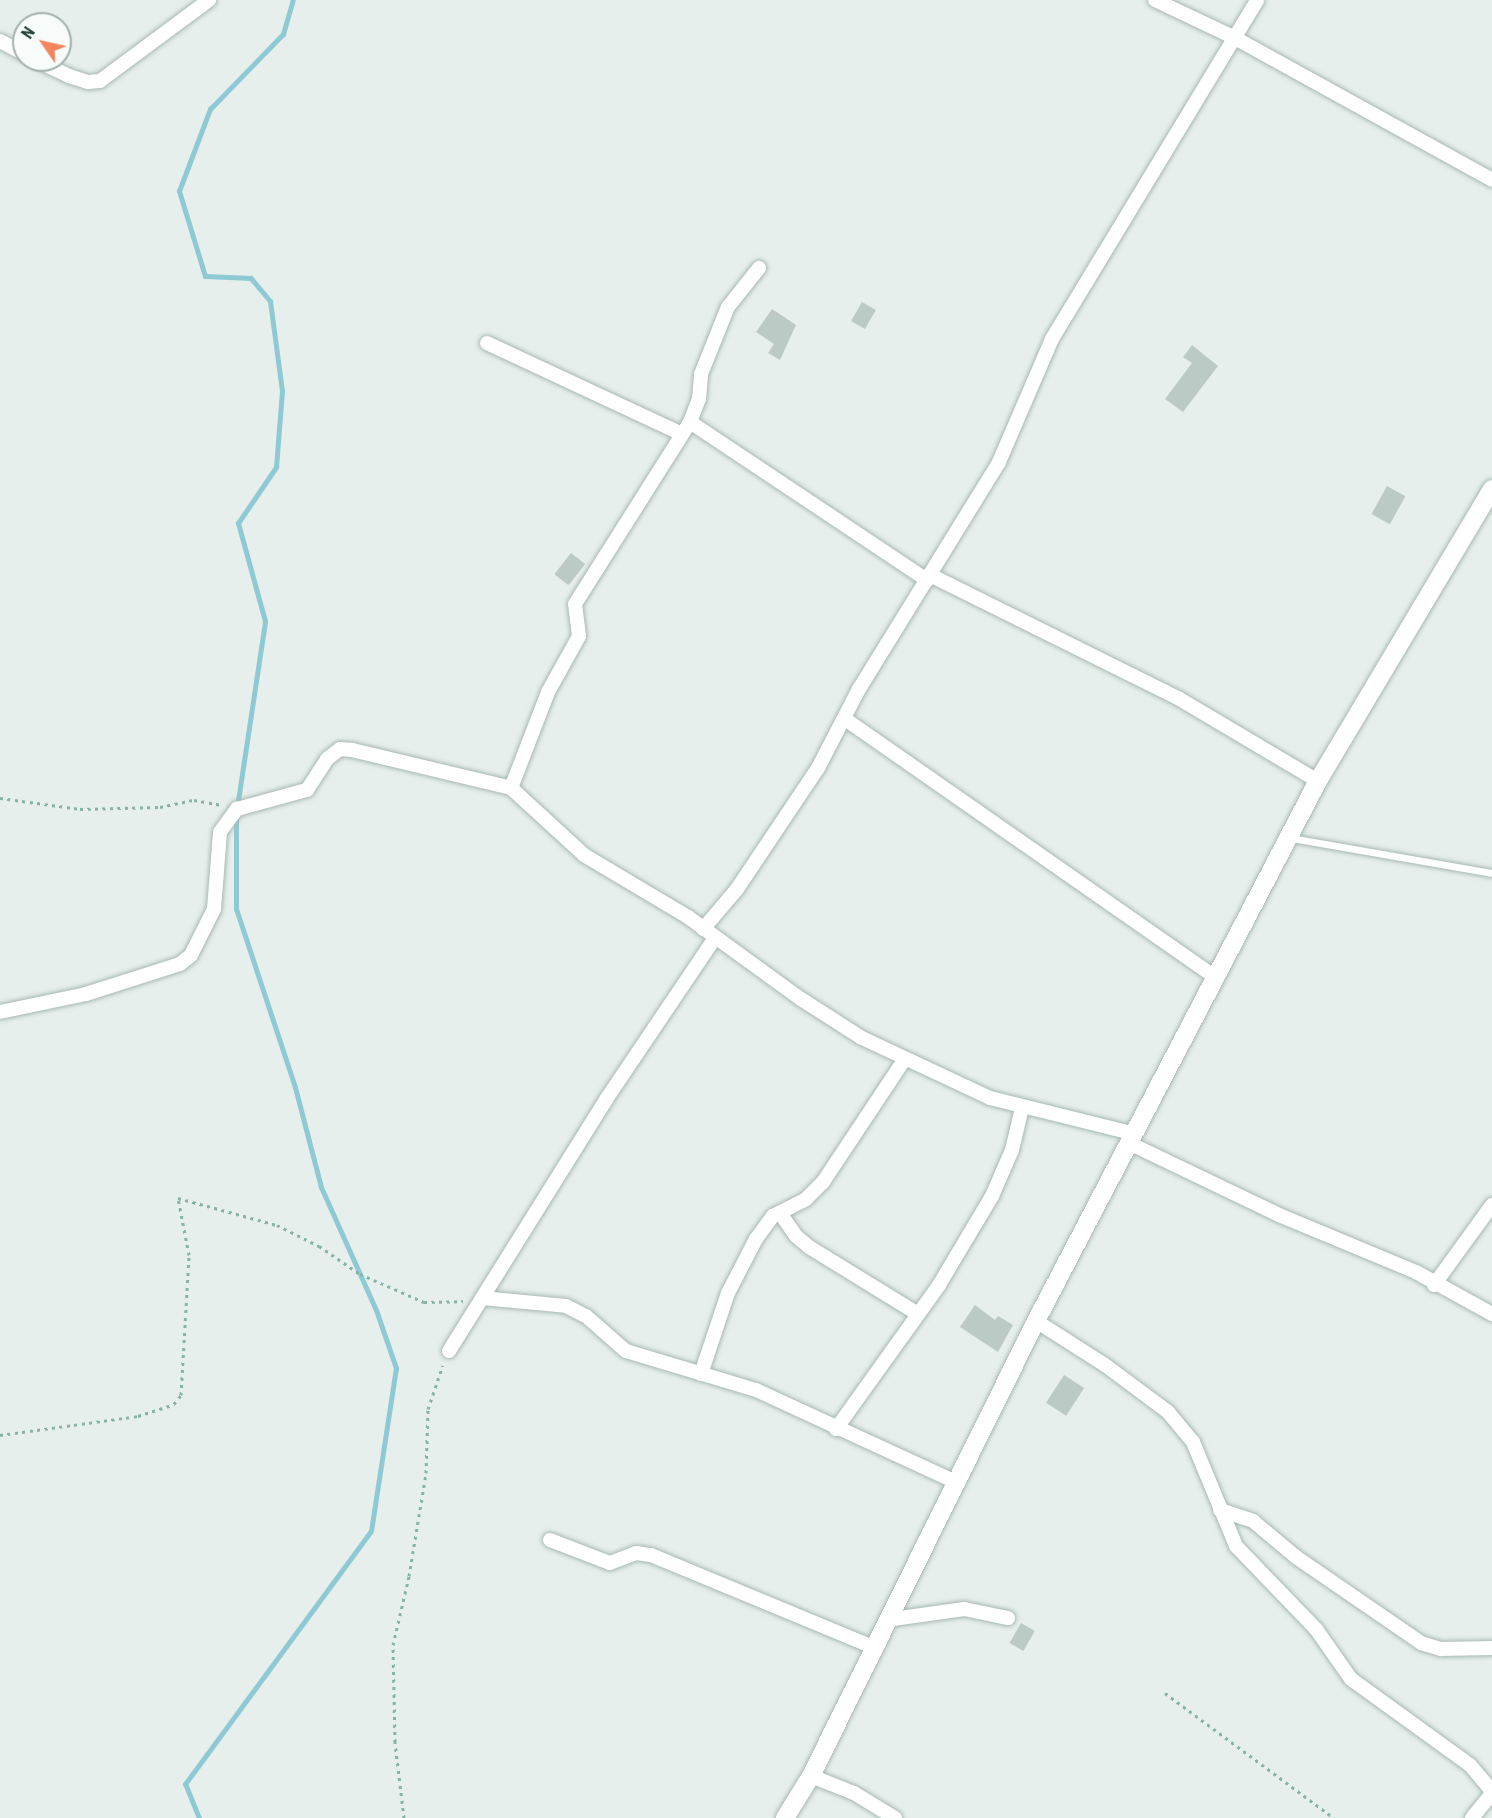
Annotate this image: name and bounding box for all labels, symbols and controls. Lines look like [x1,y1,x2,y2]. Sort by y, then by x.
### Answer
north arrow [12,12,72,72]
text: N [18,23,39,42]

